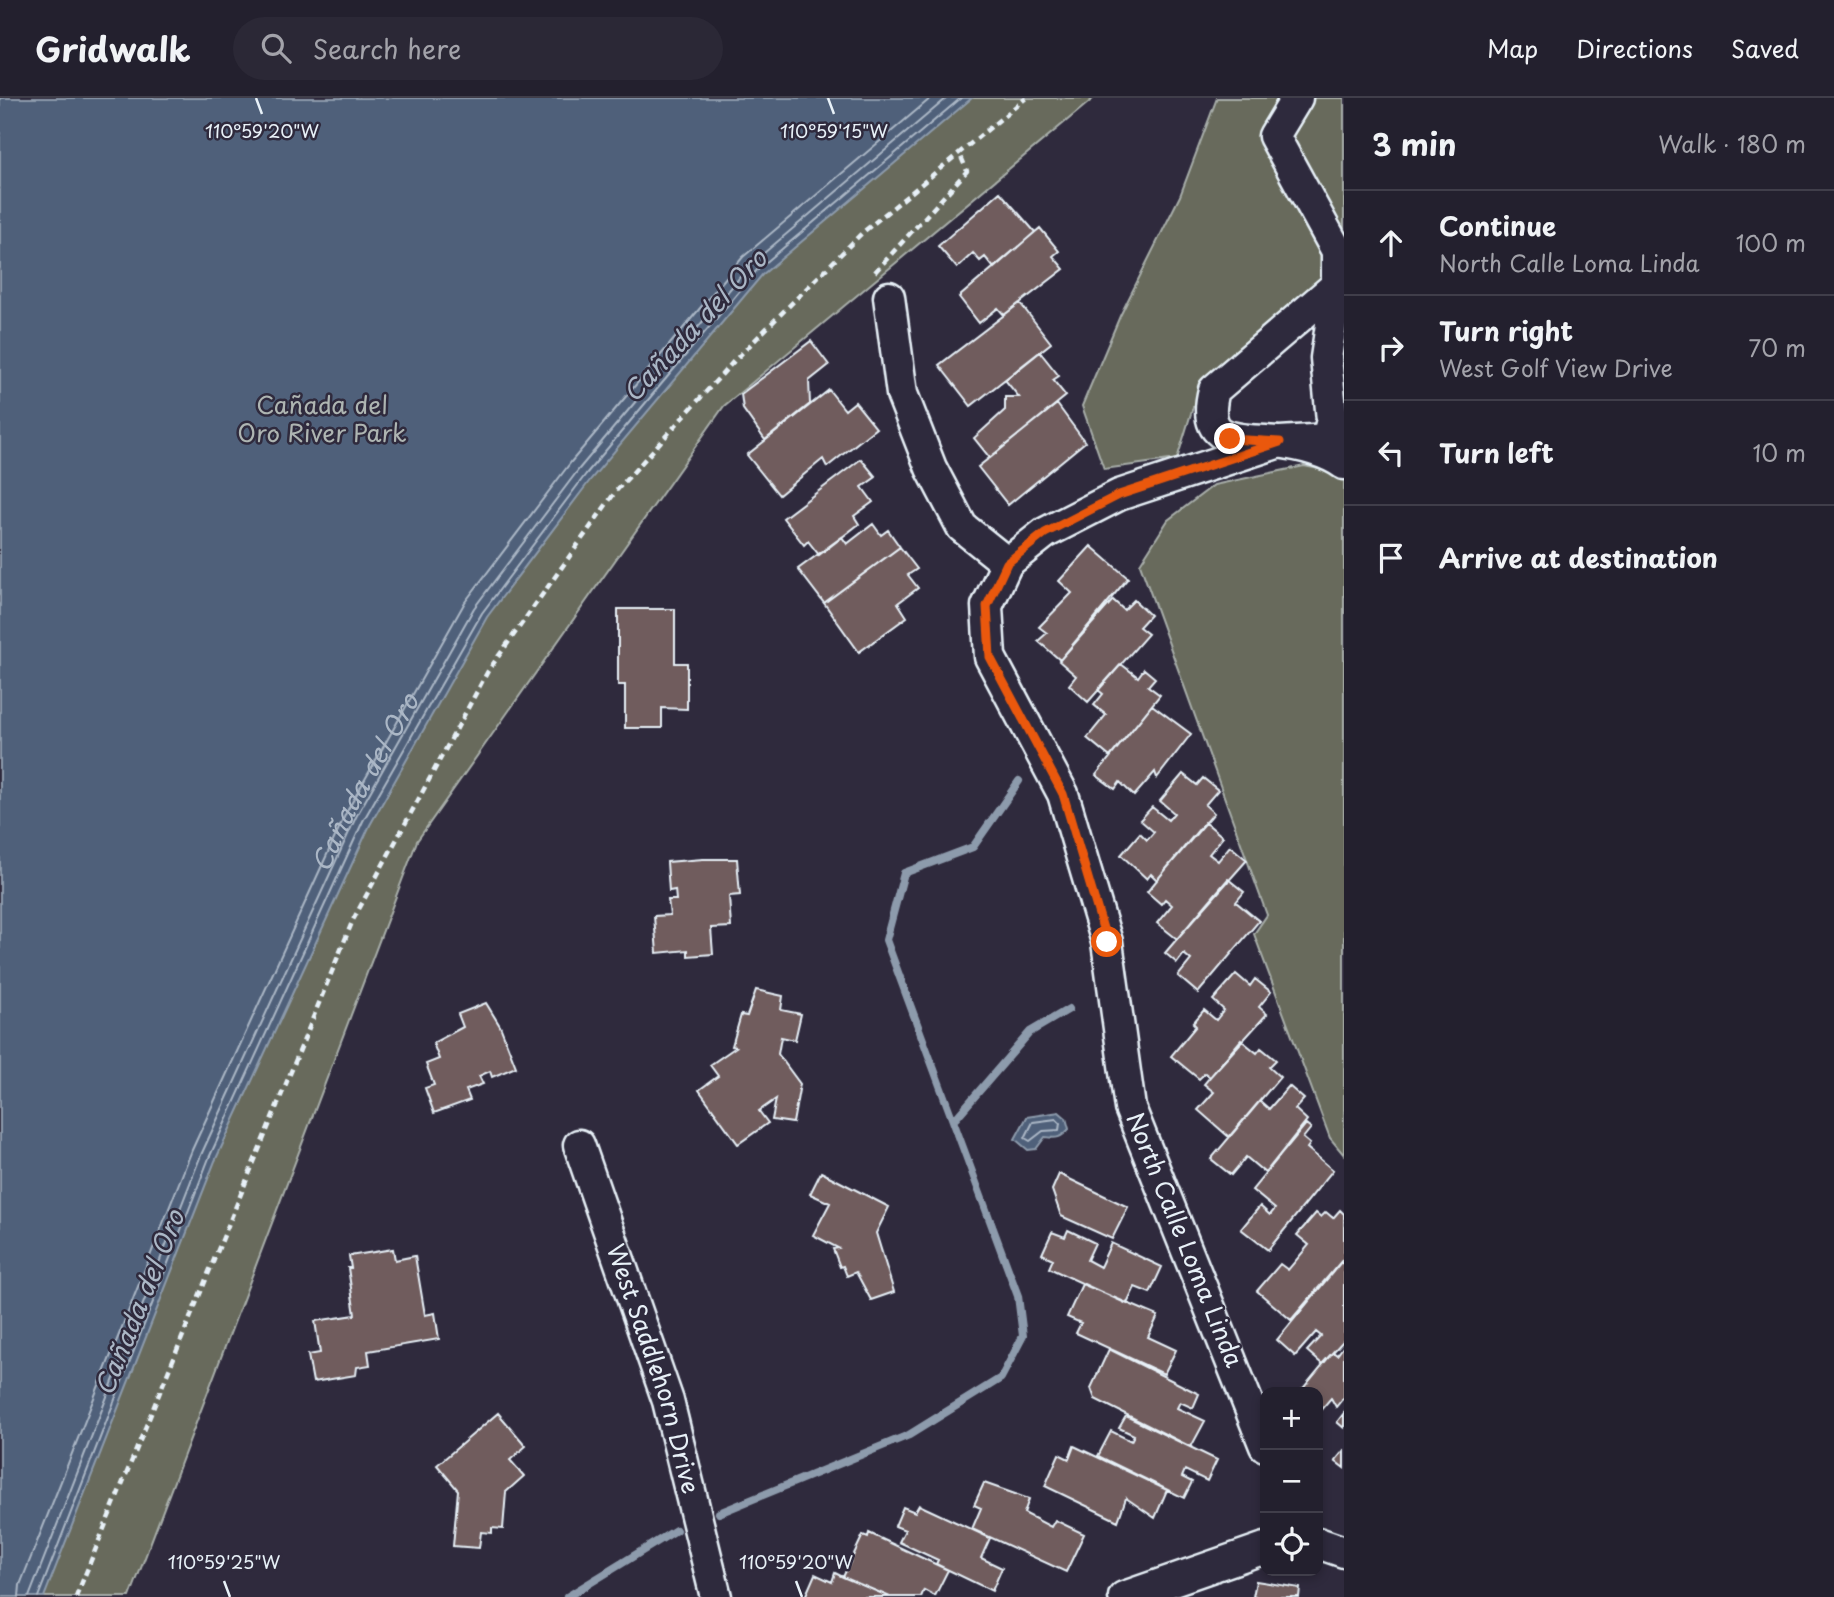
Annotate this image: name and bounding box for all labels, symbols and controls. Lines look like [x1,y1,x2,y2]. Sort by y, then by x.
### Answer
search box [233,17,723,80]
text: Gridwalk [35,23,191,73]
icon: search [257,29,295,67]
text: Search here [313,29,461,68]
text: Map [1487,30,1538,66]
text: Directions [1576,30,1693,66]
text: Saved [1731,30,1799,66]
text: 110°59'20"W [205,117,319,144]
text: 110°59'15"W [780,117,889,144]
text: 3 min [1372,121,1457,166]
text: Walk · 180 m [1658,126,1806,161]
text: Continue [1439,206,1556,245]
icon: ahead [1372,224,1410,262]
text: 100 m [1736,225,1806,260]
water label: Cañada del Oro [612,238,776,410]
text: North Calle Loma Linda [1439,245,1700,280]
text: Turn right [1439,311,1573,350]
icon: right [1372,329,1410,367]
text: 70 m [1748,330,1806,365]
text: West Golf View Drive [1439,350,1673,385]
park label: Cañada del Oro River Park [237,386,407,450]
route end [1214,423,1245,454]
text: Turn left [1439,433,1554,472]
icon: left [1372,434,1410,472]
text: 10 m [1752,435,1806,470]
text: Arrive at destination [1439,538,1718,577]
icon: arrive [1372,539,1410,577]
water label: Cañada del Oro [301,684,428,878]
route start [1091,926,1122,957]
street label: North Calle Loma Linda [1118,1106,1254,1372]
water label: Cañada del Oro [84,1202,194,1401]
street label: West Saddlehorn Drive [599,1239,710,1497]
map controls [1260,1387,1323,1576]
button: + [1260,1387,1323,1450]
button: − [1260,1450,1323,1513]
button: locate [1260,1513,1323,1576]
text: 110°59'25"W [168,1548,281,1575]
text: 110°59'20"W [739,1548,853,1575]

